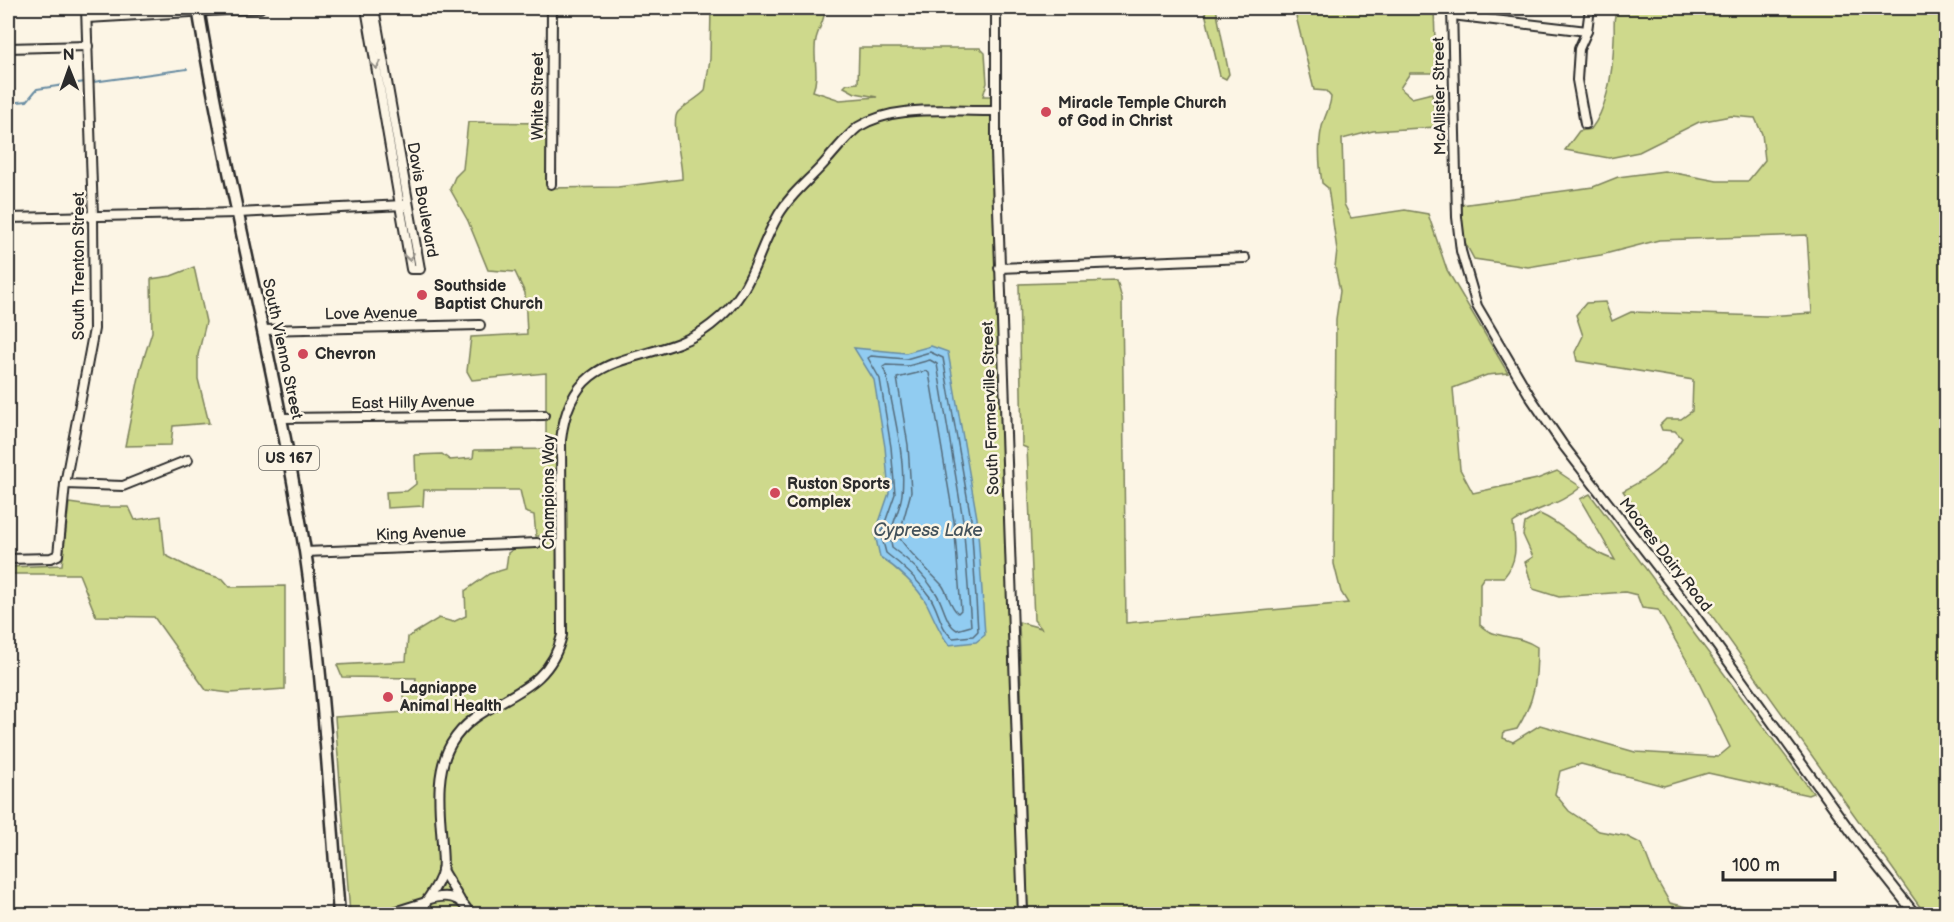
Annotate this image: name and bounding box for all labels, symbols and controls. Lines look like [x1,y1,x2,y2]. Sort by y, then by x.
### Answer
street label: McAllister Street [1429,36,1451,155]
north arrow [39,39,99,99]
text: N [63,46,75,65]
street label: White Street [529,52,548,140]
one-way arrow [370,60,382,70]
place label: Miracle Temple Church of God in Christ [1058,94,1227,131]
marker: Miracle Temple Church of God in Christ [1039,105,1053,119]
street label: Davis Boulevard [402,141,442,259]
street label: South Trenton Street [70,192,89,340]
one-way arrow [402,252,415,262]
street label: South Vienna Street [258,277,306,421]
place label: Southside Baptist Church [434,277,543,314]
marker: Southside Baptist Church [415,288,429,302]
street label: Love Avenue [324,304,418,324]
street label: South Farmerville Street [978,321,1004,495]
place label: Chevron [315,345,376,364]
marker: Chevron [296,347,310,361]
street label: East Hilly Avenue [351,392,475,414]
street label: Champions Way [540,434,559,550]
road number: US 167 [259,446,319,470]
place label: Ruston Sports Complex [787,475,890,512]
marker: Ruston Sports Complex [768,486,782,500]
street label: Moores Dairy Road [1615,494,1715,616]
water label: Cypress Lake [873,520,983,541]
street label: King Avenue [376,523,467,545]
place label: Lagniappe Animal Health [399,679,502,716]
marker: Lagniappe Animal Health [381,690,395,704]
scale bar [1723,844,1836,882]
text: 100 m [1732,855,1780,876]

